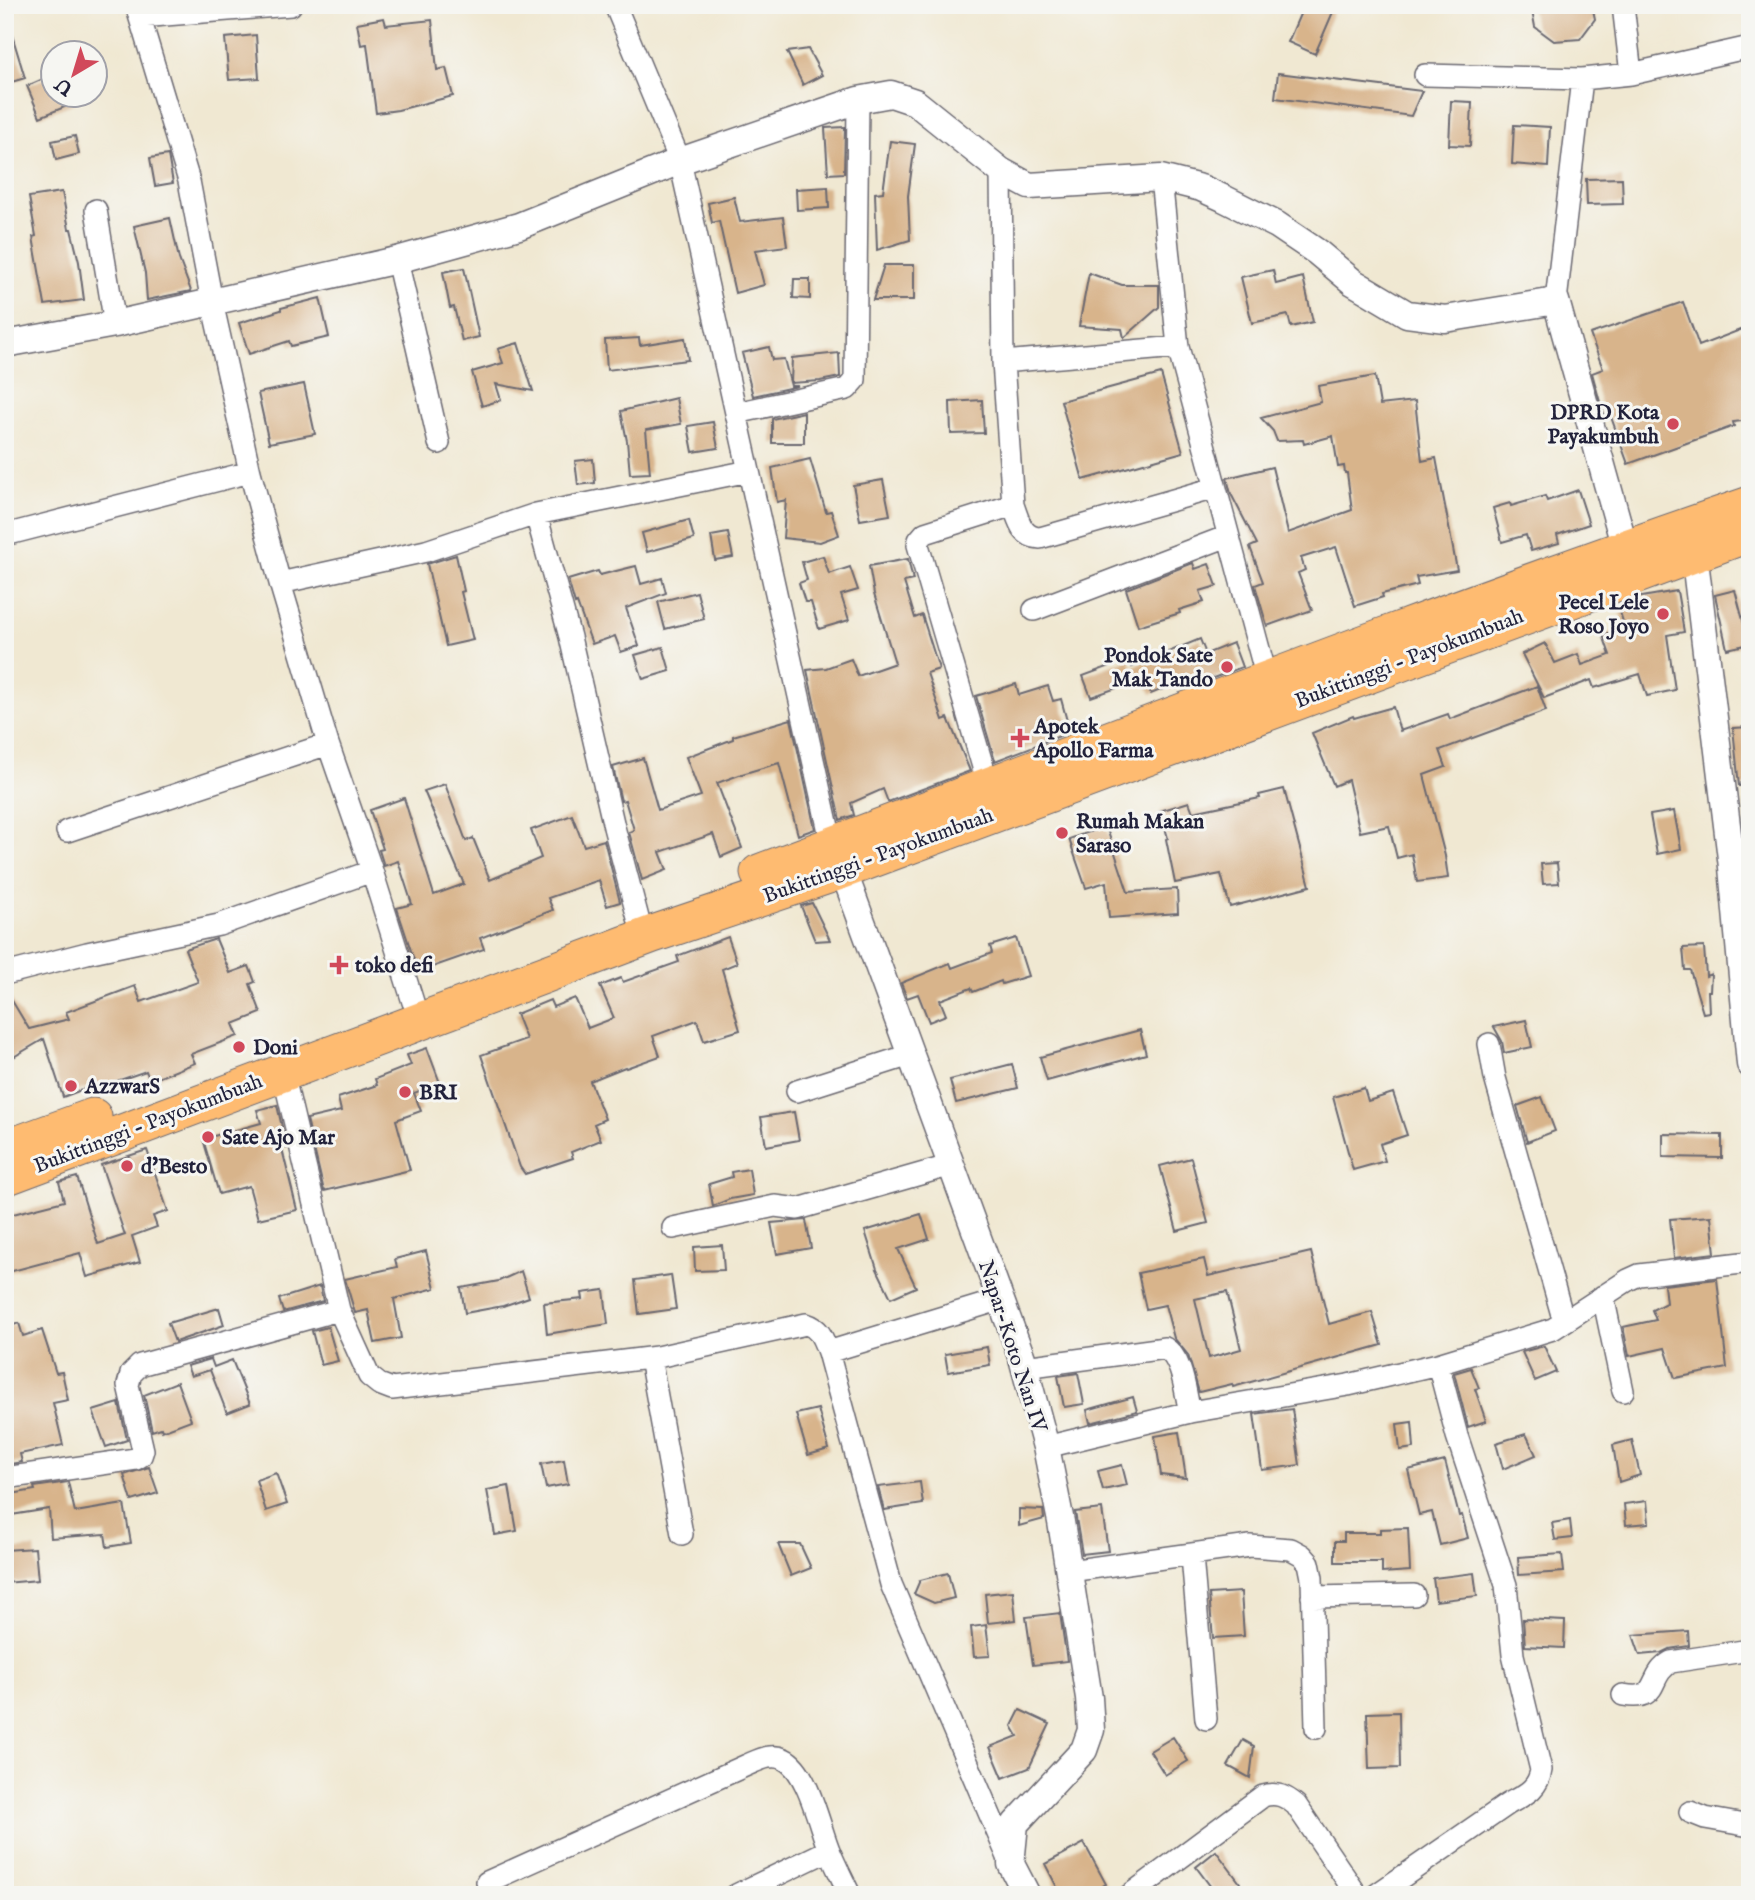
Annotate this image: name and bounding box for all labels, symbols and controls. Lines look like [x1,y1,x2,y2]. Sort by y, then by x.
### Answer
north arrow [38,38,108,108]
text: U [50,71,79,101]
place label: DPRD Kota Payakumbuh [1547,400,1660,451]
marker: DPRD Kota Payakumbuh [1665,416,1681,432]
place label: Pecel Lele Roso Joyo [1558,590,1650,641]
street label: Bukittinggi - Payokumbuah [1291,603,1528,715]
marker: Pecel Lele Roso Joyo [1655,606,1671,622]
place label: Pondok Sate Mak Tando [1104,643,1214,694]
marker: Pondok Sate Mak Tando [1219,659,1235,675]
place label: Apotek Apollo Farma [1033,714,1154,765]
marker: Apotek Apollo Farma [1012,730,1028,746]
street label: Bukittinggi - Payokumbuah [760,802,997,911]
place label: Rumah Makan Saraso [1076,809,1204,860]
marker: Rumah Makan Saraso [1054,825,1070,841]
place label: toko defi [354,953,434,980]
marker: toko defi [329,955,349,975]
place label: Doni [253,1035,298,1062]
marker: Doni [231,1039,247,1055]
street label: Bukittinggi - Payokumbuah [30,1068,267,1180]
place label: AzzwarS [84,1074,160,1101]
marker: AzzwarS [63,1078,79,1094]
place label: BRI [419,1080,458,1107]
marker: BRI [397,1084,413,1100]
place label: Sate Ajo Mar [222,1125,335,1152]
marker: Sate Ajo Mar [200,1129,216,1145]
place label: d'Besto [141,1154,208,1181]
marker: d'Besto [119,1158,135,1174]
street label: Napar-Koto Nan IV [971,1257,1053,1437]

